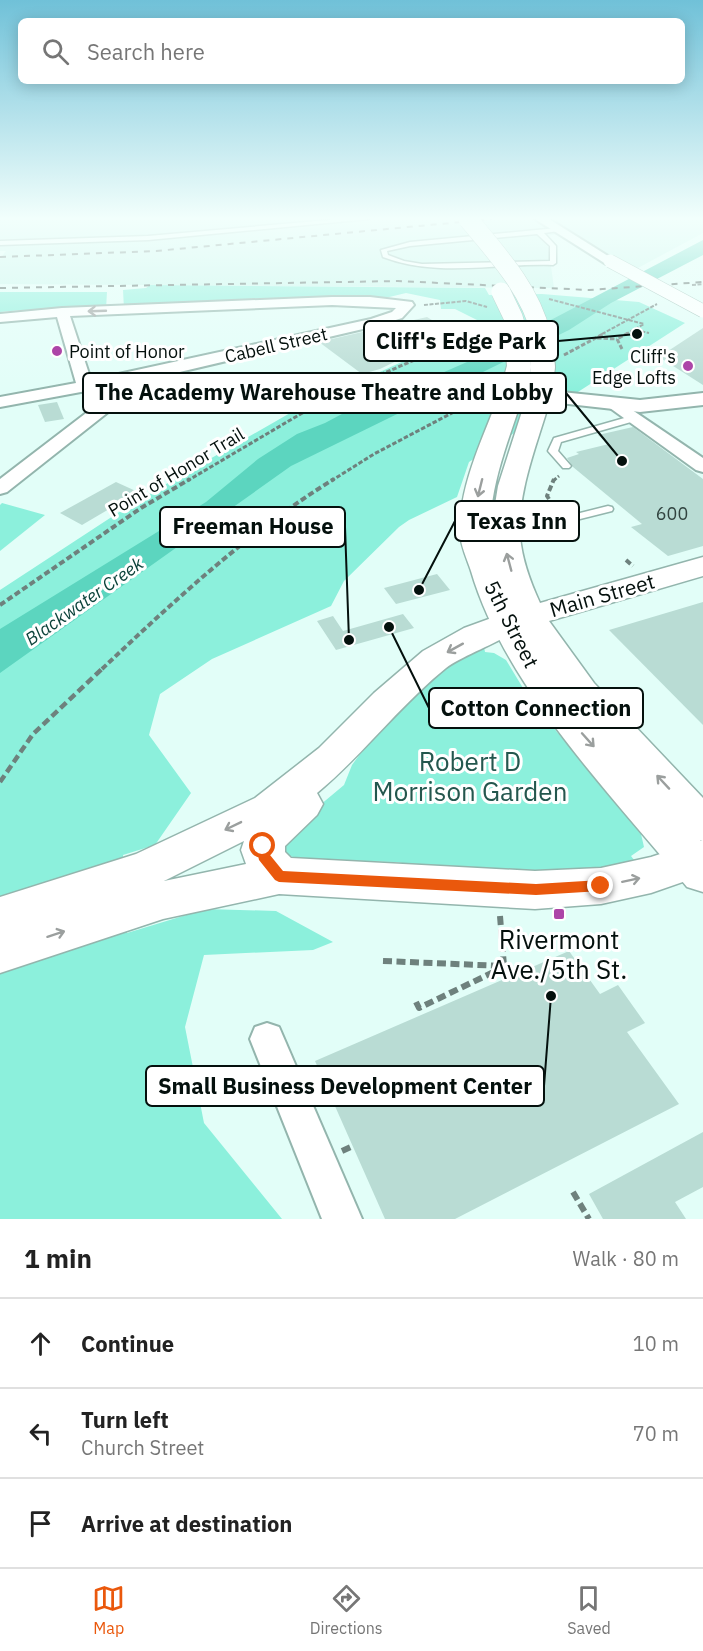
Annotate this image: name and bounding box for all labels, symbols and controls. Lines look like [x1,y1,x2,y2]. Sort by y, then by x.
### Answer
search box [18,18,685,84]
icon: search [39,35,72,68]
text: Search here [87,37,205,66]
one-way arrow [87,306,107,317]
callout: Cliff's Edge Park [364,321,558,361]
street label: Cabell Street [223,322,329,368]
text: Cliff's Edge Park [376,326,546,355]
place label: Point of Honor [69,340,185,363]
marker: Point of Honor [50,344,64,358]
place label: Cliff's Edge Lofts [592,345,676,389]
marker: Cliff's Edge Lofts [681,359,695,373]
callout: The Academy Warehouse Theatre and Lobby [83,373,566,413]
text: The Academy Warehouse Theatre and Lobby [95,377,553,406]
street label: Point of Honor Trail [104,422,248,522]
one-way arrow [473,478,485,497]
callout: Texas Inn [455,501,579,541]
house number: 600 [656,502,688,525]
text: Texas Inn [467,506,567,535]
callout: Freeman House [160,507,345,547]
text: Freeman House [172,511,334,540]
water label: Blackwater Creek [21,551,148,650]
one-way arrow [503,552,514,571]
street label: Main Street [546,567,658,623]
street label: 5th Street [478,576,546,672]
one-way arrow [447,642,464,654]
callout: Cotton Connection [429,688,643,728]
text: Cotton Connection [441,693,631,722]
one-way arrow [581,732,595,747]
park label: Robert D Morrison Garden [373,744,567,808]
one-way arrow [656,774,670,789]
one-way arrow [225,821,243,833]
route start [249,832,275,858]
route end [587,872,613,898]
one-way arrow [621,873,640,885]
marker: Rivermont Ave./5th St. [552,907,566,921]
place label: Rivermont Ave./5th St. [491,922,627,986]
one-way arrow [46,928,65,939]
callout: Small Business Development Center [146,1066,544,1106]
text: Small Business Development Center [158,1071,532,1100]
text: 1 min [24,1241,92,1275]
text: Walk · 80 m [573,1245,679,1272]
icon: ahead [24,1327,57,1360]
text: Continue [81,1329,174,1358]
text: 10 m [633,1330,679,1357]
text: Turn left [81,1405,169,1434]
icon: left [24,1417,57,1450]
text: 70 m [633,1420,679,1447]
text: Church Street [81,1434,204,1461]
icon: arrive [24,1507,57,1540]
text: Arrive at destination [81,1509,292,1538]
tab: Map [92,1582,125,1638]
tab: Directions [310,1582,383,1638]
tab: Saved [567,1582,611,1638]

